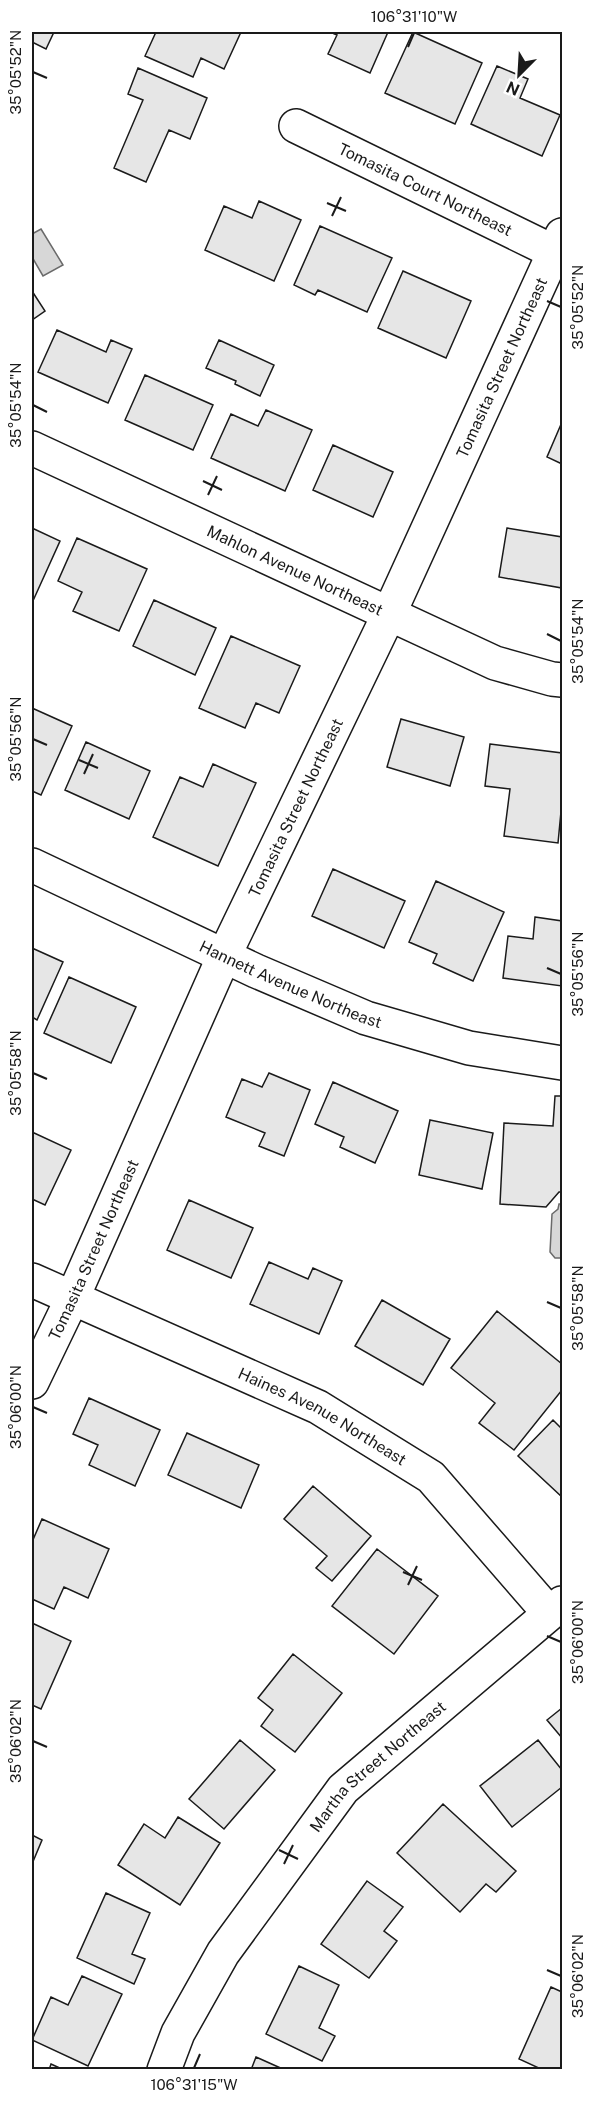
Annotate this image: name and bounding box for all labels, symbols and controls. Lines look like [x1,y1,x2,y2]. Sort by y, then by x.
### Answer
text: 106°31'10"W [371,8,457,25]
text: 35°05'52"N [7,30,24,114]
north arrow [489,45,549,105]
text: N [504,77,523,99]
street label: Tomasita Court Northeast [335,139,515,240]
text: 35°05'52"N [569,265,586,349]
street label: Tomasita Street Northeast [453,275,551,461]
text: 35°05'54"N [7,362,24,448]
street label: Mahlon Avenue Northeast [204,522,386,620]
text: 35°05'54"N [569,598,586,684]
text: 35°05'56"N [7,696,24,782]
street label: Tomasita Street Northeast [245,715,347,900]
text: 35°05'56"N [569,931,586,1017]
street label: Hannett Avenue Northeast [196,937,384,1032]
text: 35°05'58"N [7,1030,24,1116]
street label: Tomasita Street Northeast [45,1156,143,1343]
text: 35°05'58"N [569,1265,586,1351]
street label: Haines Avenue Northeast [235,1364,410,1469]
text: 35°06'00"N [7,1365,24,1449]
text: 35°06'00"N [569,1600,586,1684]
street label: Martha Street Northeast [306,1697,450,1836]
text: 35°06'02"N [7,1699,24,1783]
text: 35°06'02"N [569,1934,586,2018]
text: 106°31'15"W [150,2076,238,2093]

